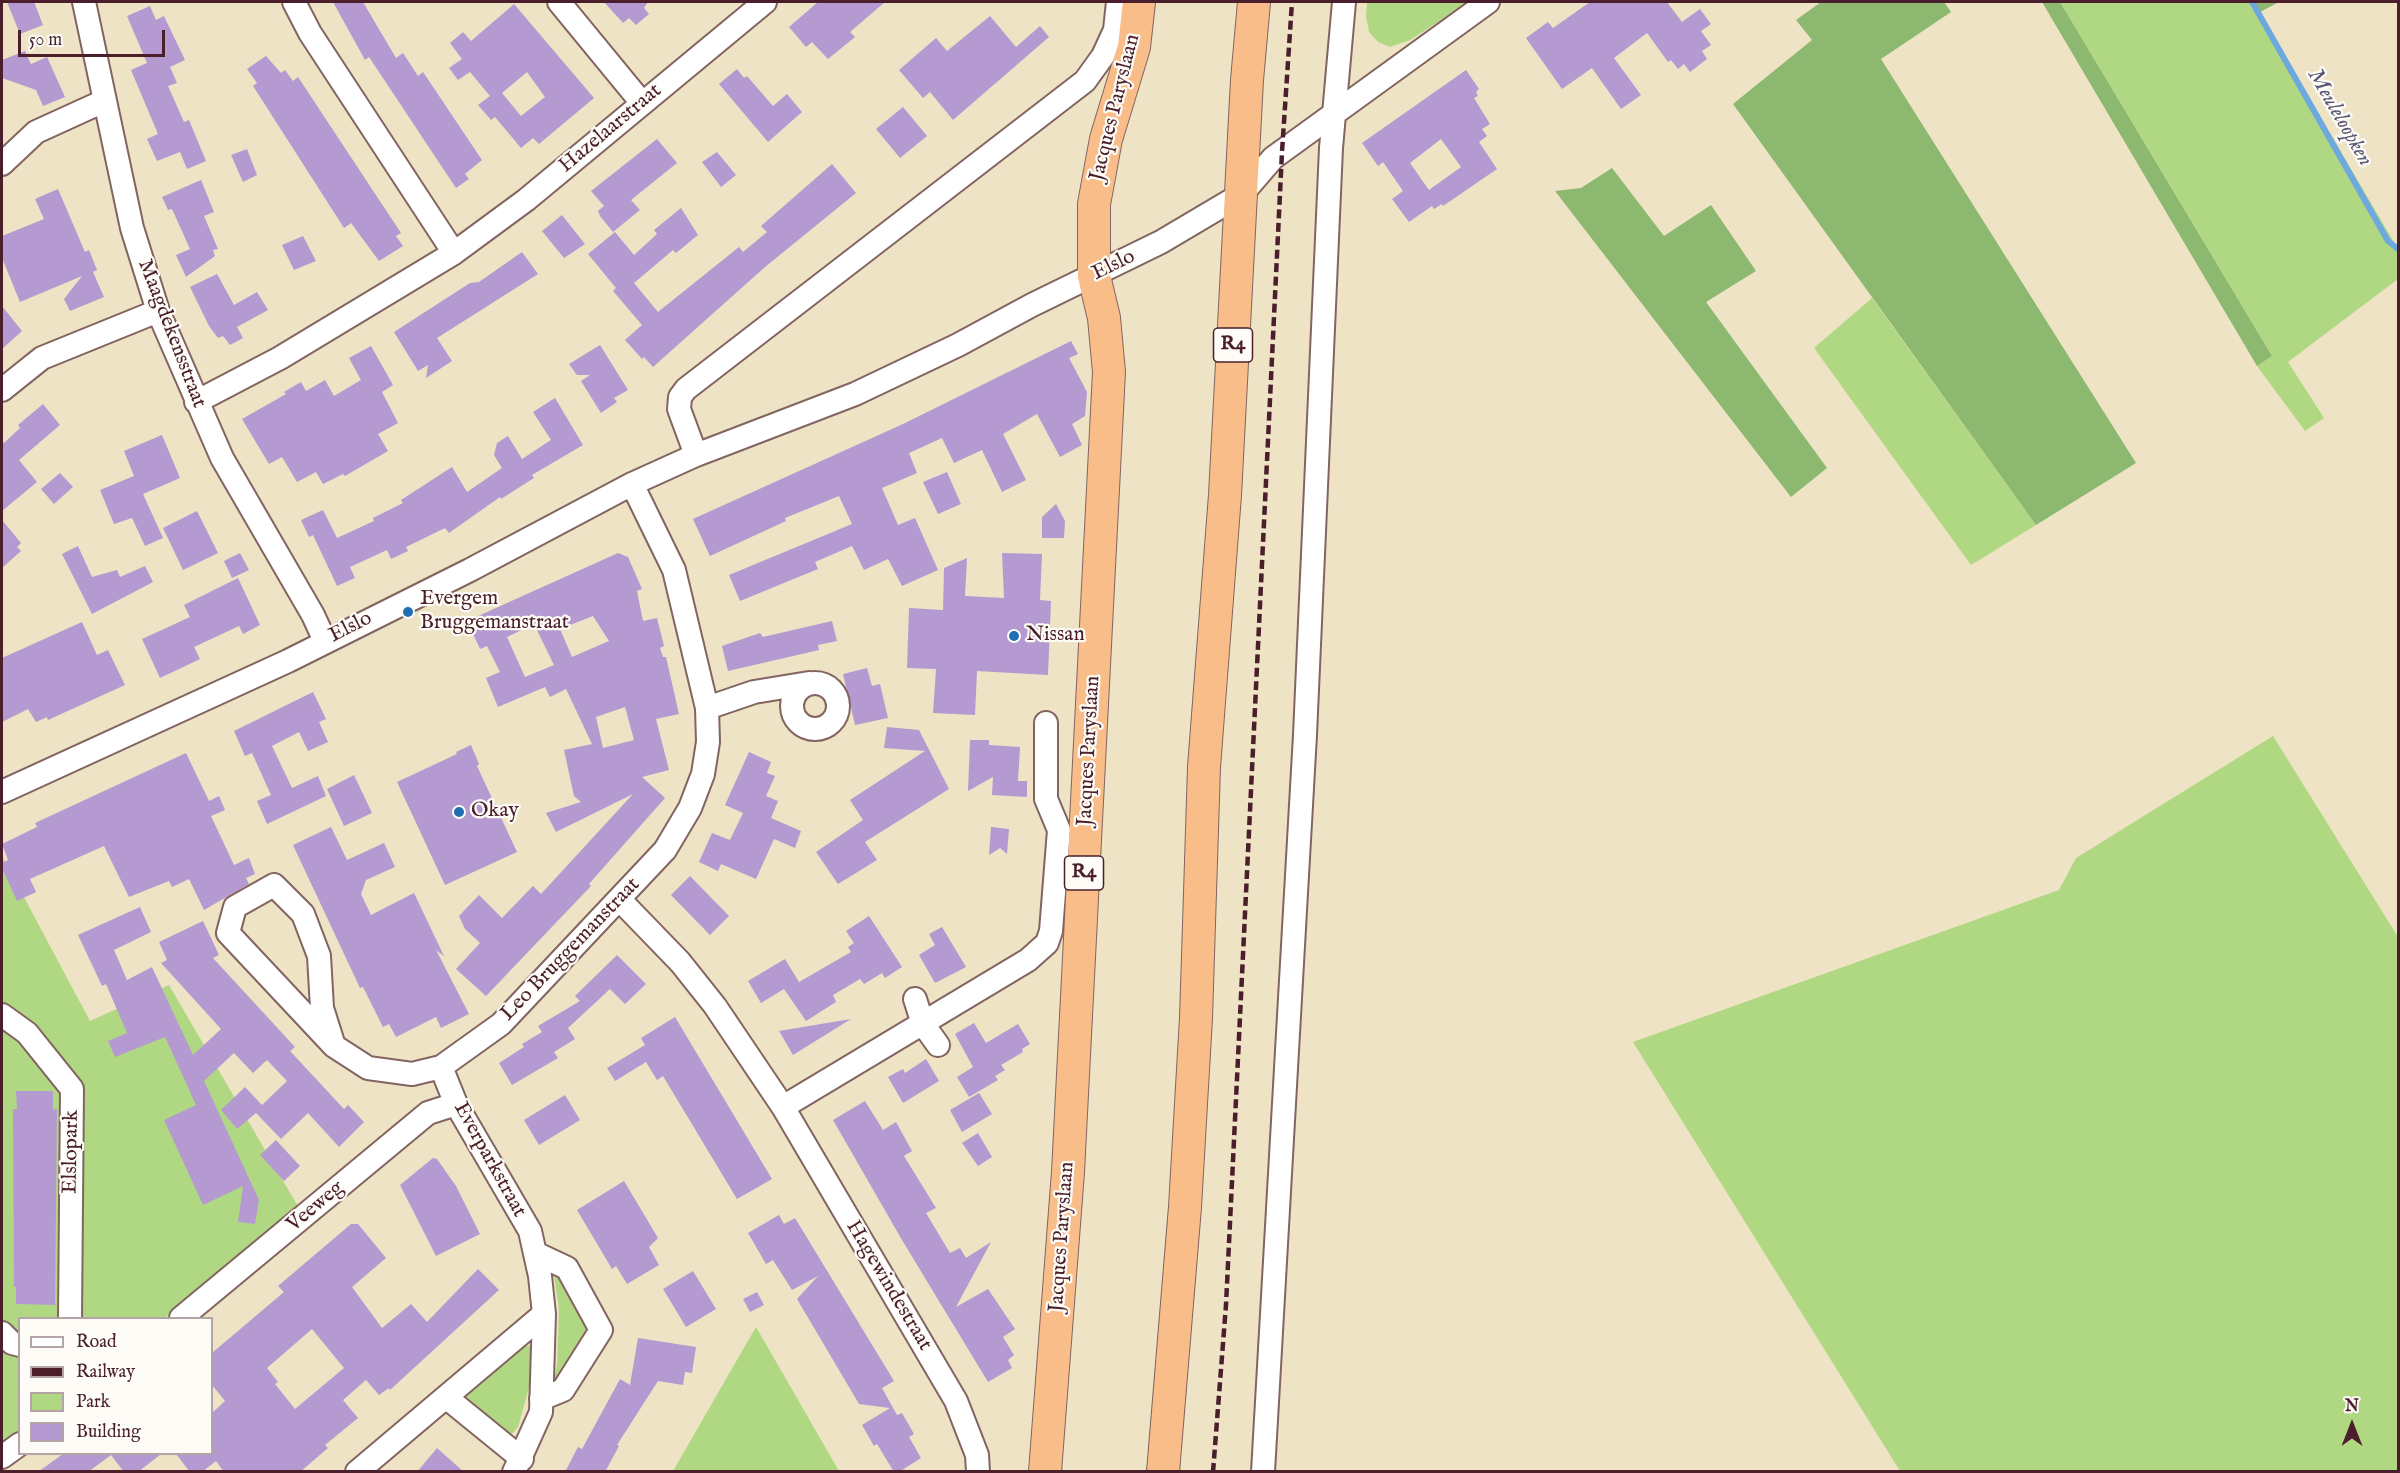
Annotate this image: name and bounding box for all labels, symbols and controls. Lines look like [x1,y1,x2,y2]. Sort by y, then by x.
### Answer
scale bar [21,18,168,56]
text: 50 m [29,29,62,52]
street label: Jacques Paryslaan [1086,32,1146,184]
water label: Meuleloopken [2300,65,2378,171]
street label: Hazelaarstraat [555,79,667,179]
street label: Elslo [1088,245,1140,287]
street label: Maagdekensstraat [131,256,211,412]
road number: R4 [1214,328,1252,362]
place label: Evergem Bruggemanstraat [420,587,569,637]
marker: Evergem Bruggemanstraat [401,605,415,619]
street label: Elslo [325,607,377,649]
place label: Nissan [1026,623,1085,649]
marker: Nissan [1007,629,1021,643]
street label: Jacques Paryslaan [1073,675,1107,827]
place label: Okay [471,799,519,825]
marker: Okay [452,805,466,819]
road number: R4 [1064,856,1104,890]
street label: Leo Bruggemanstraat [496,873,646,1027]
street label: Everparkstraat [447,1098,531,1222]
street label: Elslopark [59,1110,85,1194]
street label: Jacques Paryslaan [1045,1161,1081,1313]
street label: Veeweg [282,1176,350,1238]
street label: Hagewindestraat [839,1216,937,1356]
legend [18,1317,213,1455]
text: Road [76,1331,117,1354]
text: Railway [76,1361,135,1384]
text: Park [76,1391,110,1414]
north arrow [2322,1395,2382,1455]
text: N [2345,1397,2359,1417]
text: Building [76,1421,141,1444]

